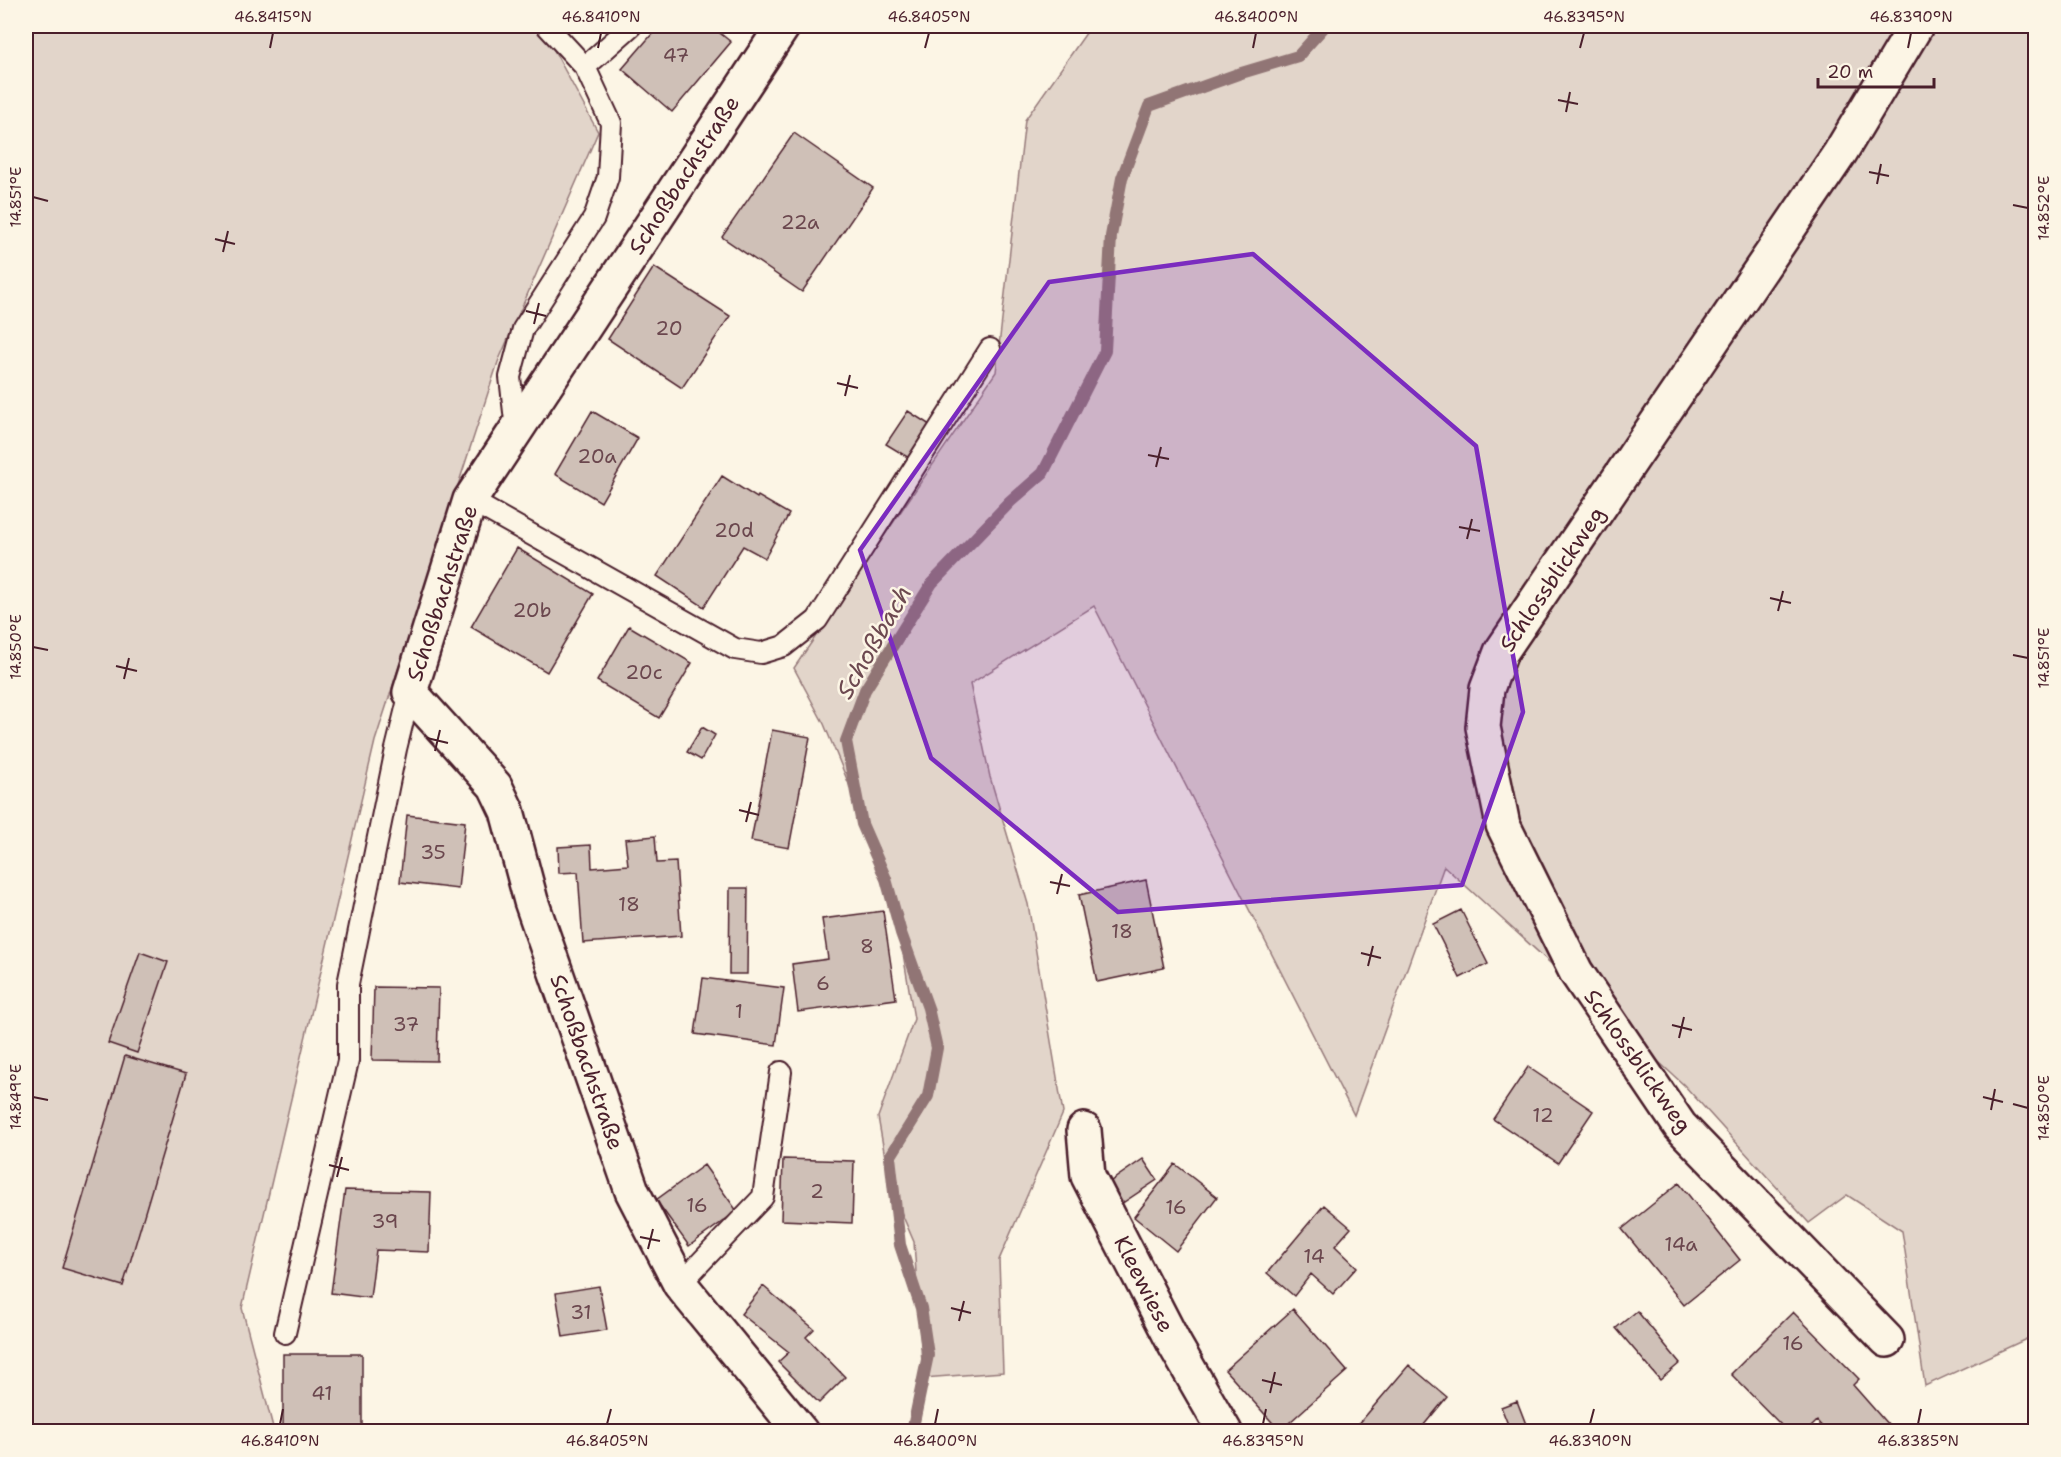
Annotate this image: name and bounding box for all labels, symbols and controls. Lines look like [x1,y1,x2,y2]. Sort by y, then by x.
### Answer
text: 46.8415°N [234,7,312,27]
text: 46.8410°N [561,7,641,27]
text: 46.8405°N [888,7,970,27]
text: 46.8400°N [1214,7,1298,27]
text: 46.8395°N [1543,7,1625,27]
text: 46.8390°N [1869,7,1953,27]
house number: 47 [663,42,689,68]
scale bar [1818,51,1934,89]
text: 20 m [1827,60,1873,84]
street label: Schoßbachstraße [622,90,746,260]
text: 14.851°E [6,167,26,227]
text: 14.852°E [2034,176,2054,240]
house number: 22a [781,209,820,235]
house number: 20 [655,315,683,341]
house number: 20a [577,443,617,469]
street label: Schoßbachstraße [400,501,484,685]
street label: Schlossblickweg [1493,501,1611,657]
house number: 20d [714,517,754,543]
water label: Schoßbach [829,580,919,704]
house number: 20b [512,597,552,623]
text: 14.850°E [6,614,26,680]
text: 14.851°E [2034,628,2054,688]
house number: 20c [625,659,663,685]
house number: 35 [420,839,446,865]
house number: 18 [618,891,640,917]
house number: 18 [1111,918,1133,944]
house number: 8 [860,933,874,959]
street label: Schoßbachstraße [543,970,631,1154]
house number: 6 [816,970,830,996]
street label: Schlossblickweg [1578,983,1698,1139]
house number: 1 [735,998,743,1024]
house number: 37 [393,1011,419,1037]
text: 14.849°E [6,1064,26,1130]
text: 14.850°E [2034,1075,2054,1141]
house number: 12 [1532,1102,1554,1128]
house number: 2 [810,1178,824,1204]
house number: 16 [686,1192,708,1218]
house number: 16 [1165,1194,1187,1220]
house number: 39 [372,1208,398,1234]
street label: Kleewiese [1107,1231,1181,1337]
house number: 14a [1664,1231,1698,1257]
house number: 14 [1303,1243,1325,1269]
house number: 31 [570,1299,592,1325]
house number: 16 [1782,1330,1804,1356]
house number: 41 [311,1380,333,1406]
text: 46.8410°N [240,1431,320,1451]
text: 46.8405°N [566,1431,648,1451]
text: 46.8400°N [893,1431,977,1451]
text: 46.8395°N [1222,1431,1304,1451]
text: 46.8390°N [1548,1431,1632,1451]
text: 46.8385°N [1877,1431,1959,1451]

